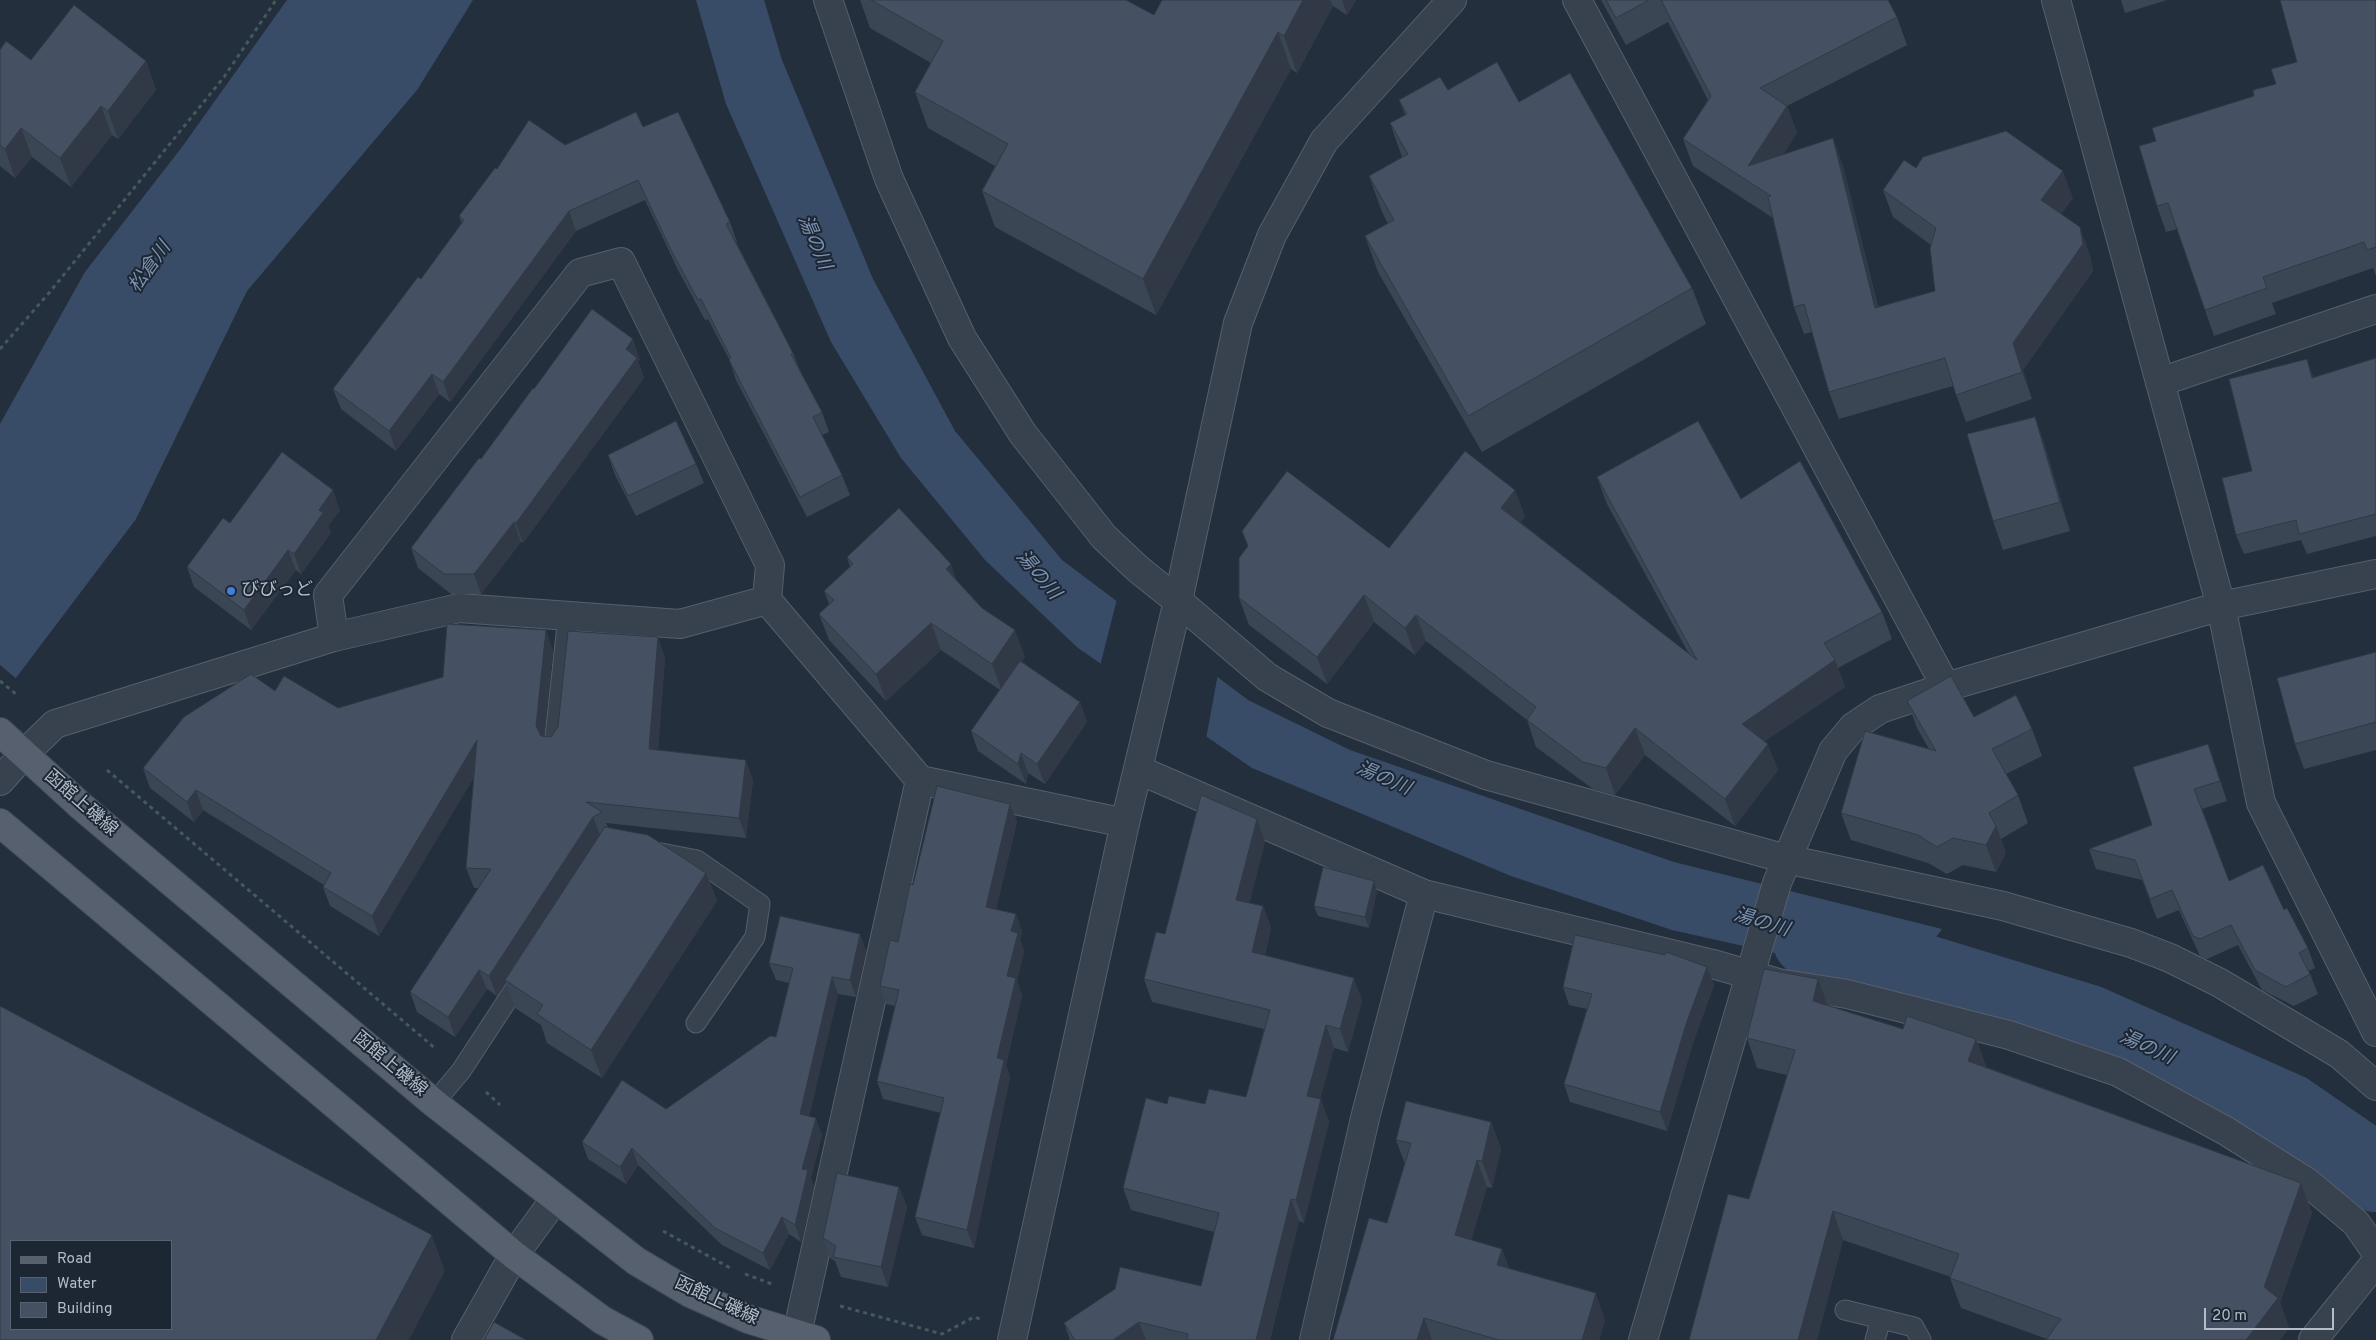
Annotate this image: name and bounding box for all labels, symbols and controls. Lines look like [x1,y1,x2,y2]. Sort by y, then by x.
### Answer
water label: 湯の川 [791,212,835,274]
water label: 松倉川 [125,238,177,298]
water label: 湯の川 [1010,547,1064,605]
place label: びびっど [241,580,313,602]
marker: びびっど [225,585,237,597]
water label: 湯の川 [1352,758,1414,802]
street label: 函館上磯線 [39,766,121,842]
water label: 湯の川 [1730,905,1792,943]
water label: 湯の川 [2115,1027,2177,1071]
street label: 函館上磯線 [348,1028,430,1102]
legend [10,1240,172,1330]
text: Road [57,1250,92,1269]
street label: 函館上磯線 [671,1273,761,1331]
text: Water [57,1275,96,1294]
scale bar [2206,1298,2336,1330]
text: Building [57,1300,112,1319]
text: 20 m [2212,1307,2247,1326]

